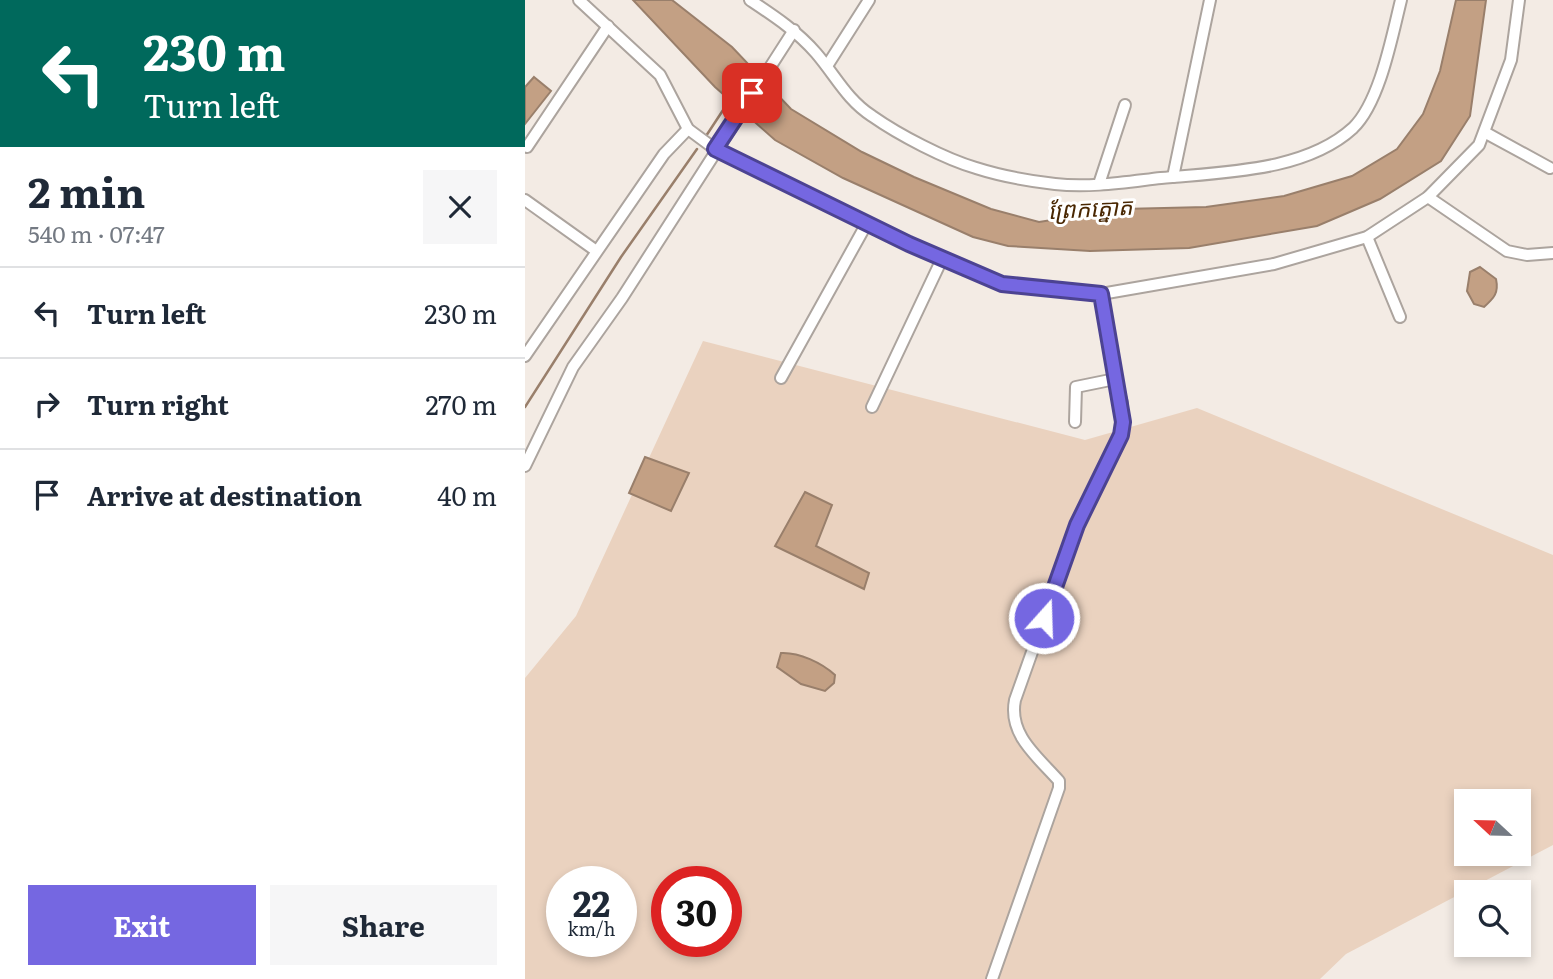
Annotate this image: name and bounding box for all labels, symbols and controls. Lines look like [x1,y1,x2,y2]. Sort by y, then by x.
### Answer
text: 230 m [143,13,286,86]
icon: left [28,28,119,119]
pin [722,63,782,123]
icon: arrive [733,74,771,112]
text: Turn left [143,80,280,128]
text: 2 min [28,159,145,221]
button: close [423,170,497,244]
water label: ព្រែកត្នោត [1047,188,1135,226]
text: 540 m · 07:47 [28,216,165,250]
text: Turn left [87,293,206,332]
text: 230 m [424,293,497,332]
icon: left [28,294,66,332]
text: Turn right [87,384,229,423]
text: 270 m [425,384,497,423]
icon: right [28,385,66,423]
text: Arrive at destination [87,475,362,514]
text: 40 m [437,475,497,514]
icon: arrive [28,476,66,514]
position arrow [1007,581,1081,655]
north arrow [1454,789,1531,866]
map controls [1454,789,1531,957]
speed limit sign: 30 [651,866,742,957]
text: 22 [573,876,610,928]
button: search [1454,880,1531,957]
button: Exit [28,885,256,965]
button: Share [270,885,497,965]
text: km/h [568,915,615,942]

